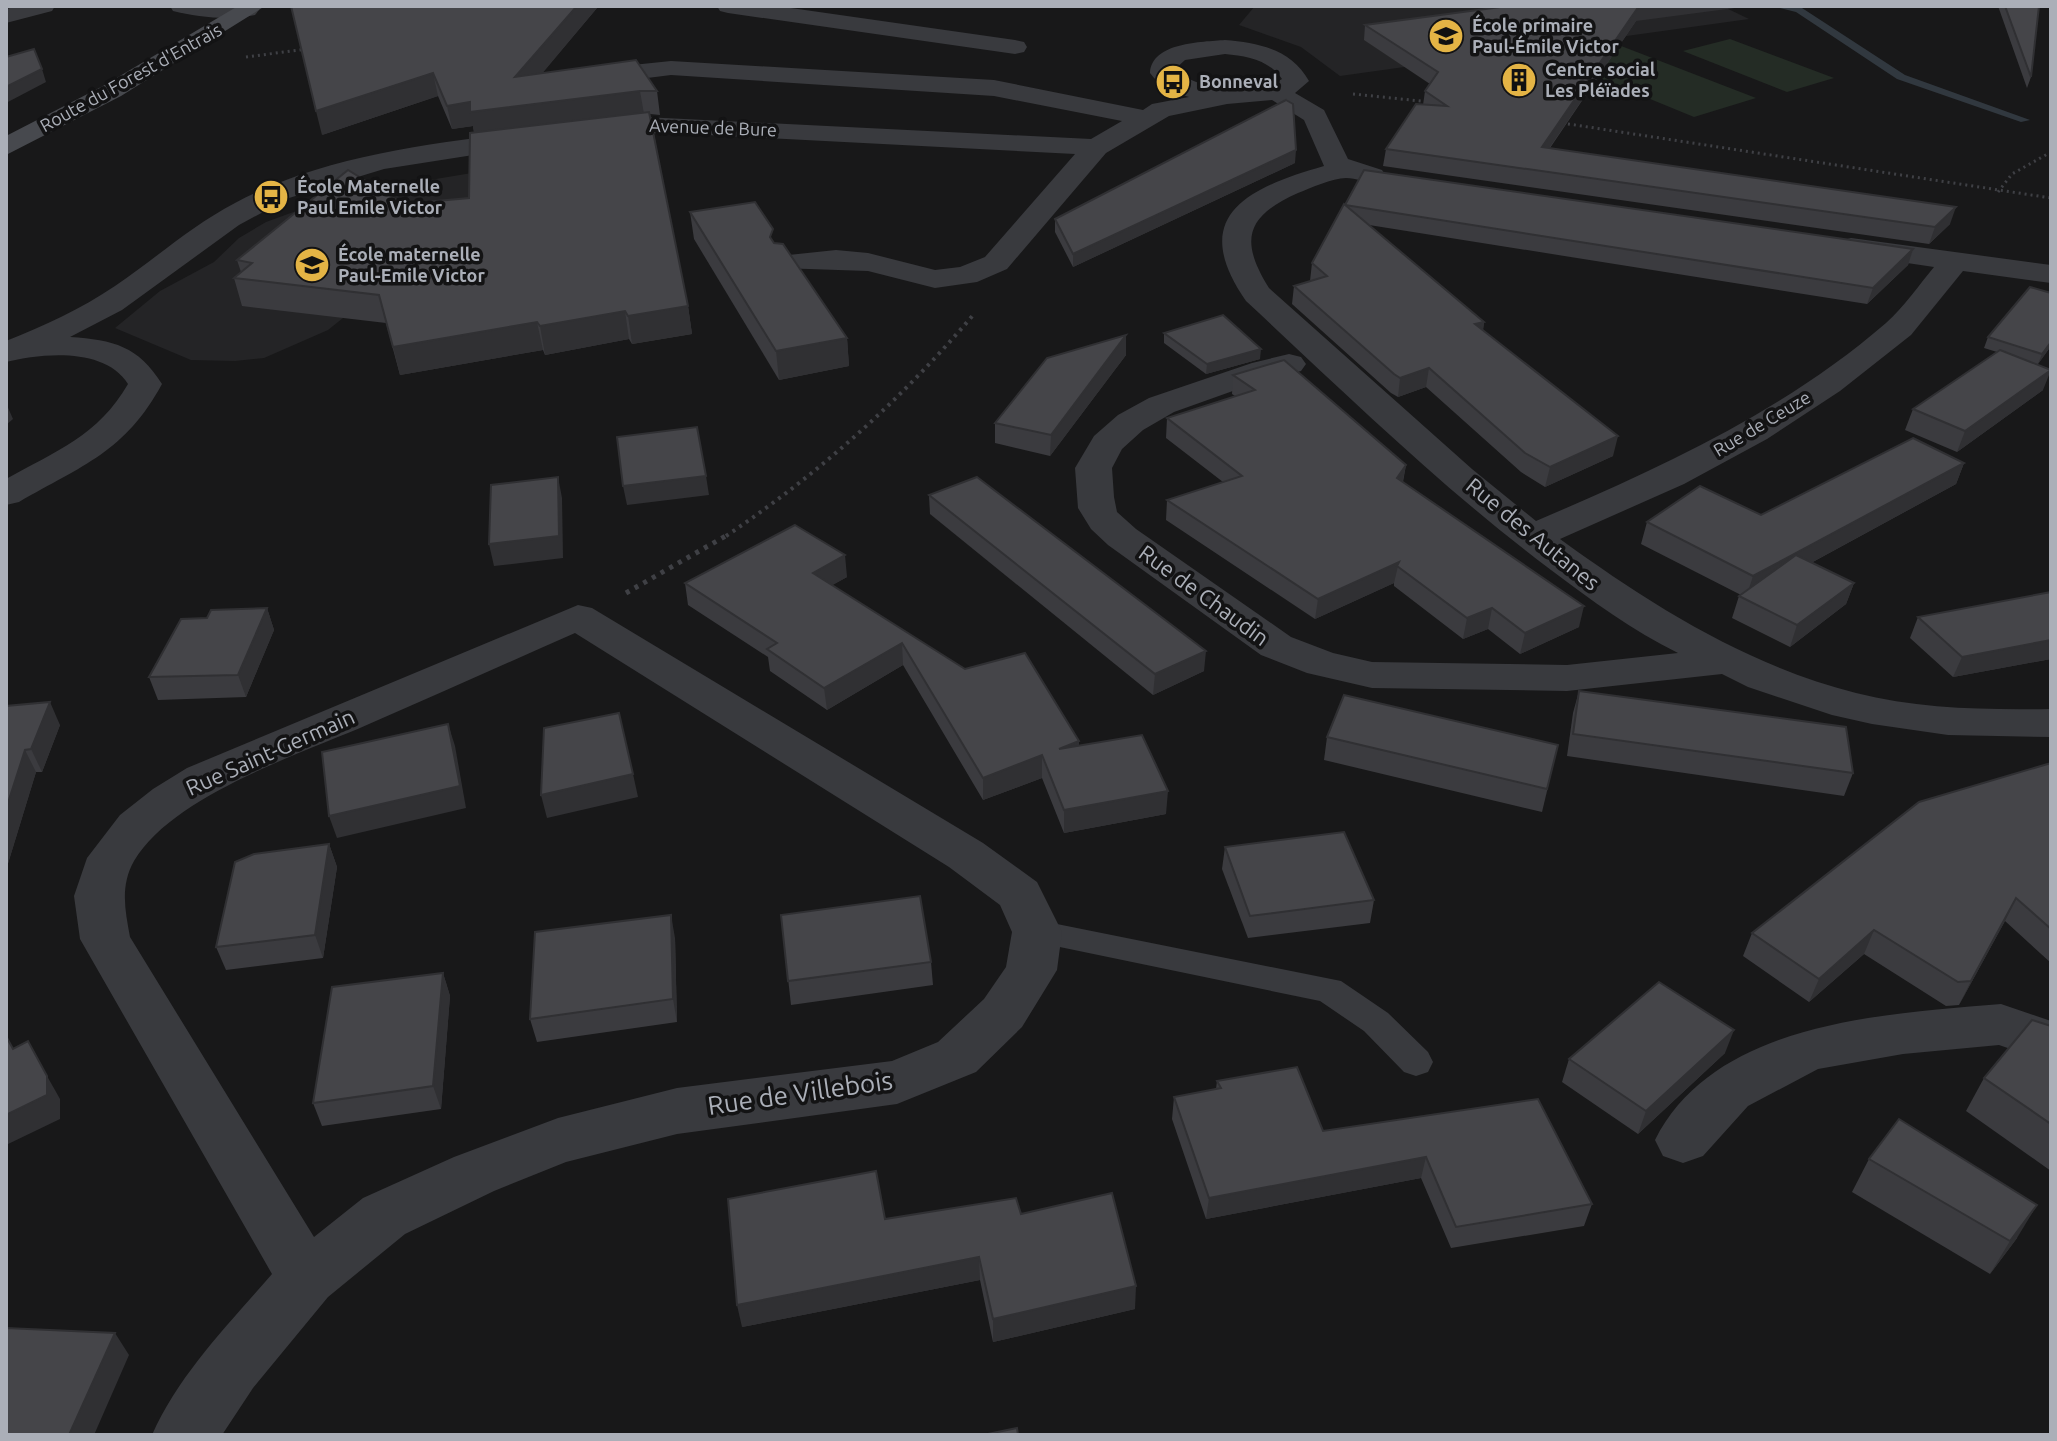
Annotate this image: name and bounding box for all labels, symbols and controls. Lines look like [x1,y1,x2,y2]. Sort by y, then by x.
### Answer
place label: École primaire Paul-Émile Victor [1472,14,1619,56]
school or university icon: École primaire Paul-Émile Victor [1427,17,1465,55]
street label: Route du Forest d'Entrais [36,19,225,135]
place label: Centre social Les Pléïades [1545,59,1656,100]
building icon: Centre social Les Pléïades [1500,61,1538,99]
bus stop icon: Bonneval [1154,63,1192,101]
place label: Bonneval [1199,71,1278,91]
street label: Avenue de Bure [649,115,777,139]
place label: École Maternelle Paul Emile Victor [297,175,443,217]
bus stop icon: École Maternelle Paul Emile Victor [252,178,290,216]
place label: École maternelle Paul-Emile Victor [338,243,485,285]
school or university icon: École maternelle Paul-Emile Victor [293,246,331,284]
street label: Rue de Ceuze [1709,386,1814,460]
street label: Rue des Autanes [1462,472,1605,595]
street label: Rue de Chaudin [1135,539,1274,650]
street label: Rue Saint-Germain [182,703,358,800]
street label: Rue de Villebois [706,1065,894,1120]

